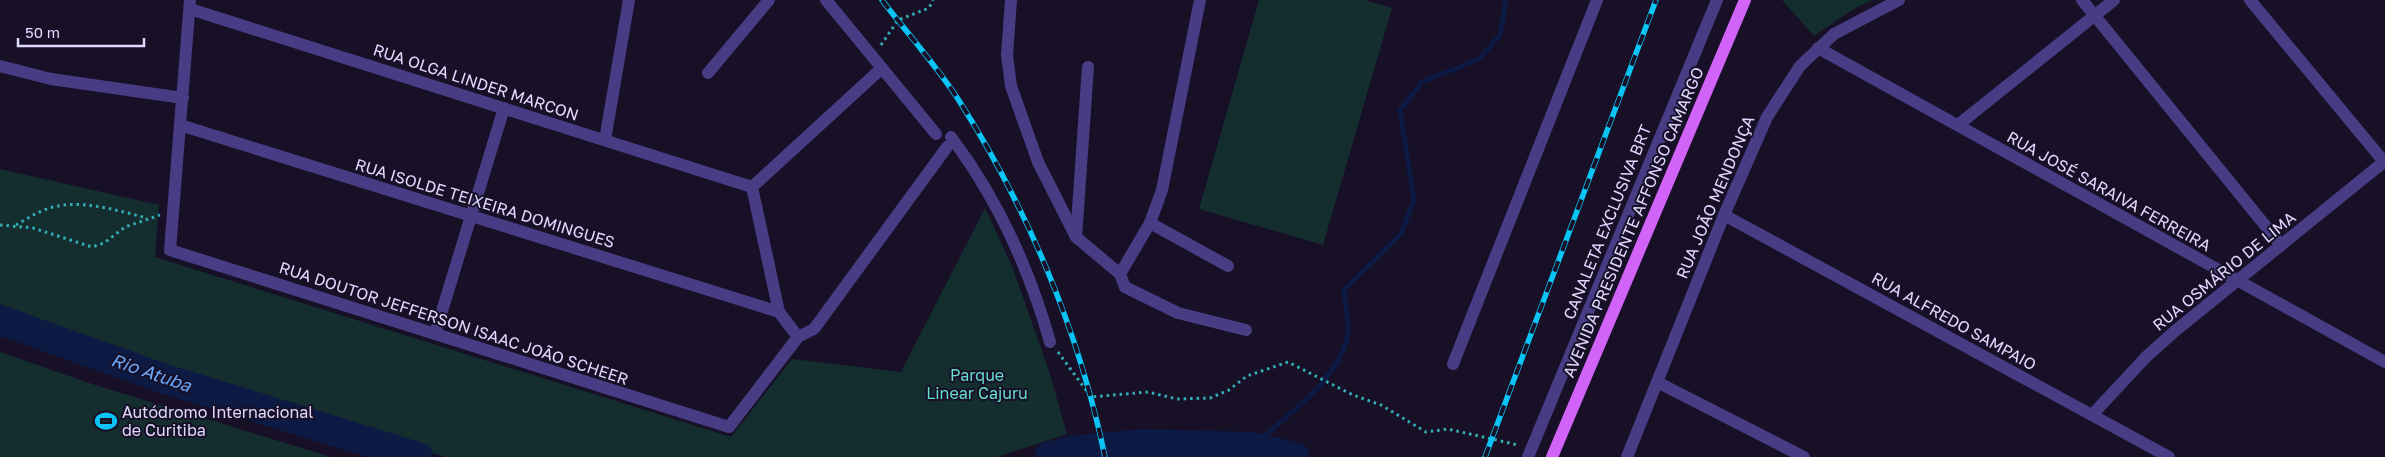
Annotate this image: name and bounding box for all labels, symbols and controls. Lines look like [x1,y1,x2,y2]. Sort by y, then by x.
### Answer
scale bar [18,15,144,47]
text: 50 m [25,23,60,41]
street label: RUA OLGA LINDER MARCON [371,39,581,125]
street label: AVENIDA PRESIDENTE AFFONSO CAMARGO [1558,64,1708,380]
street label: RUA JOÃO MENDONÇA [1672,112,1759,282]
street label: CANALETA EXCLUSIVA BRT [1559,122,1655,322]
street label: RUA JOSÉ SARAIVA FERREIRA [2003,126,2215,256]
street label: RUA ISOLDE TEIXEIRA DOMINGUES [353,154,617,252]
street label: RUA OSMÁRIO DE LIMA [2148,207,2300,335]
street label: RUA DOUTOR JEFFERSON ISAAC JOÃO SCHEER [277,257,631,389]
street label: RUA ALFREDO SAMPAIO [1868,267,2040,375]
water label: Rio Atuba [108,348,195,396]
park label: Parque Linear Cajuru [926,365,1028,403]
place label: Autódromo Internacional de Curitiba [122,402,313,440]
sports icon: Autódromo Internacional de Curitiba [93,408,119,434]

